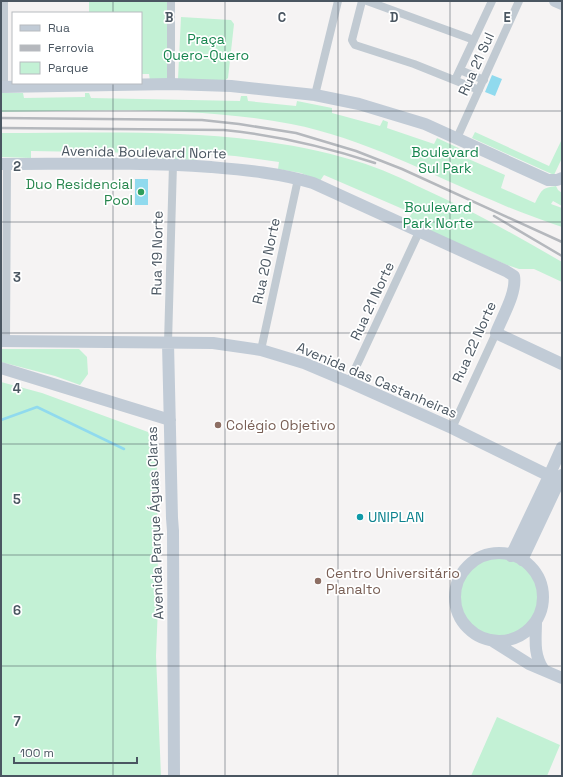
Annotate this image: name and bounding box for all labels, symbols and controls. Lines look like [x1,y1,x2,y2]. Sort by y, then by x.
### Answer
text: B [165,9,174,26]
text: C [278,9,286,26]
text: D [390,9,399,26]
text: E [503,9,511,26]
legend [12,12,142,84]
text: Rua [48,20,70,36]
park label: Praça Quero-Quero [163,30,249,64]
street label: Rua 21 Sul [454,30,498,98]
text: Ferrovia [48,40,94,56]
text: Parque [48,60,88,76]
street label: Avenida Boulevard Norte [61,142,227,162]
park label: Boulevard Sul Park [411,143,479,177]
text: 2 [13,158,21,175]
place label: Duo Residencial Pool [26,175,133,209]
marker: Duo Residencial Pool [136,187,146,197]
park label: Boulevard Park Norte [403,198,473,232]
street label: Rua 19 Norte [147,210,167,296]
street label: Rua 20 Norte [248,216,284,306]
street label: Rua 21 Norte [346,259,398,343]
text: 3 [13,269,21,286]
street label: Rua 22 Norte [448,298,500,386]
street label: Avenida das Castanheiras [294,338,460,422]
text: 4 [13,380,21,397]
place label: Colégio Objetivo [226,416,336,434]
marker: Colégio Objetivo [213,420,223,430]
street label: Avenida Parque Águas Claras [143,426,167,620]
text: 5 [13,491,21,508]
place label: UNIPLAN [368,508,424,526]
marker: UNIPLAN [355,512,365,522]
place label: Centro Universitário Planalto [326,564,460,598]
marker: Centro Universitário Planalto [313,576,323,586]
text: 6 [13,602,21,619]
text: 7 [13,713,21,730]
scale bar [14,739,137,765]
text: 100 m [20,745,54,761]

